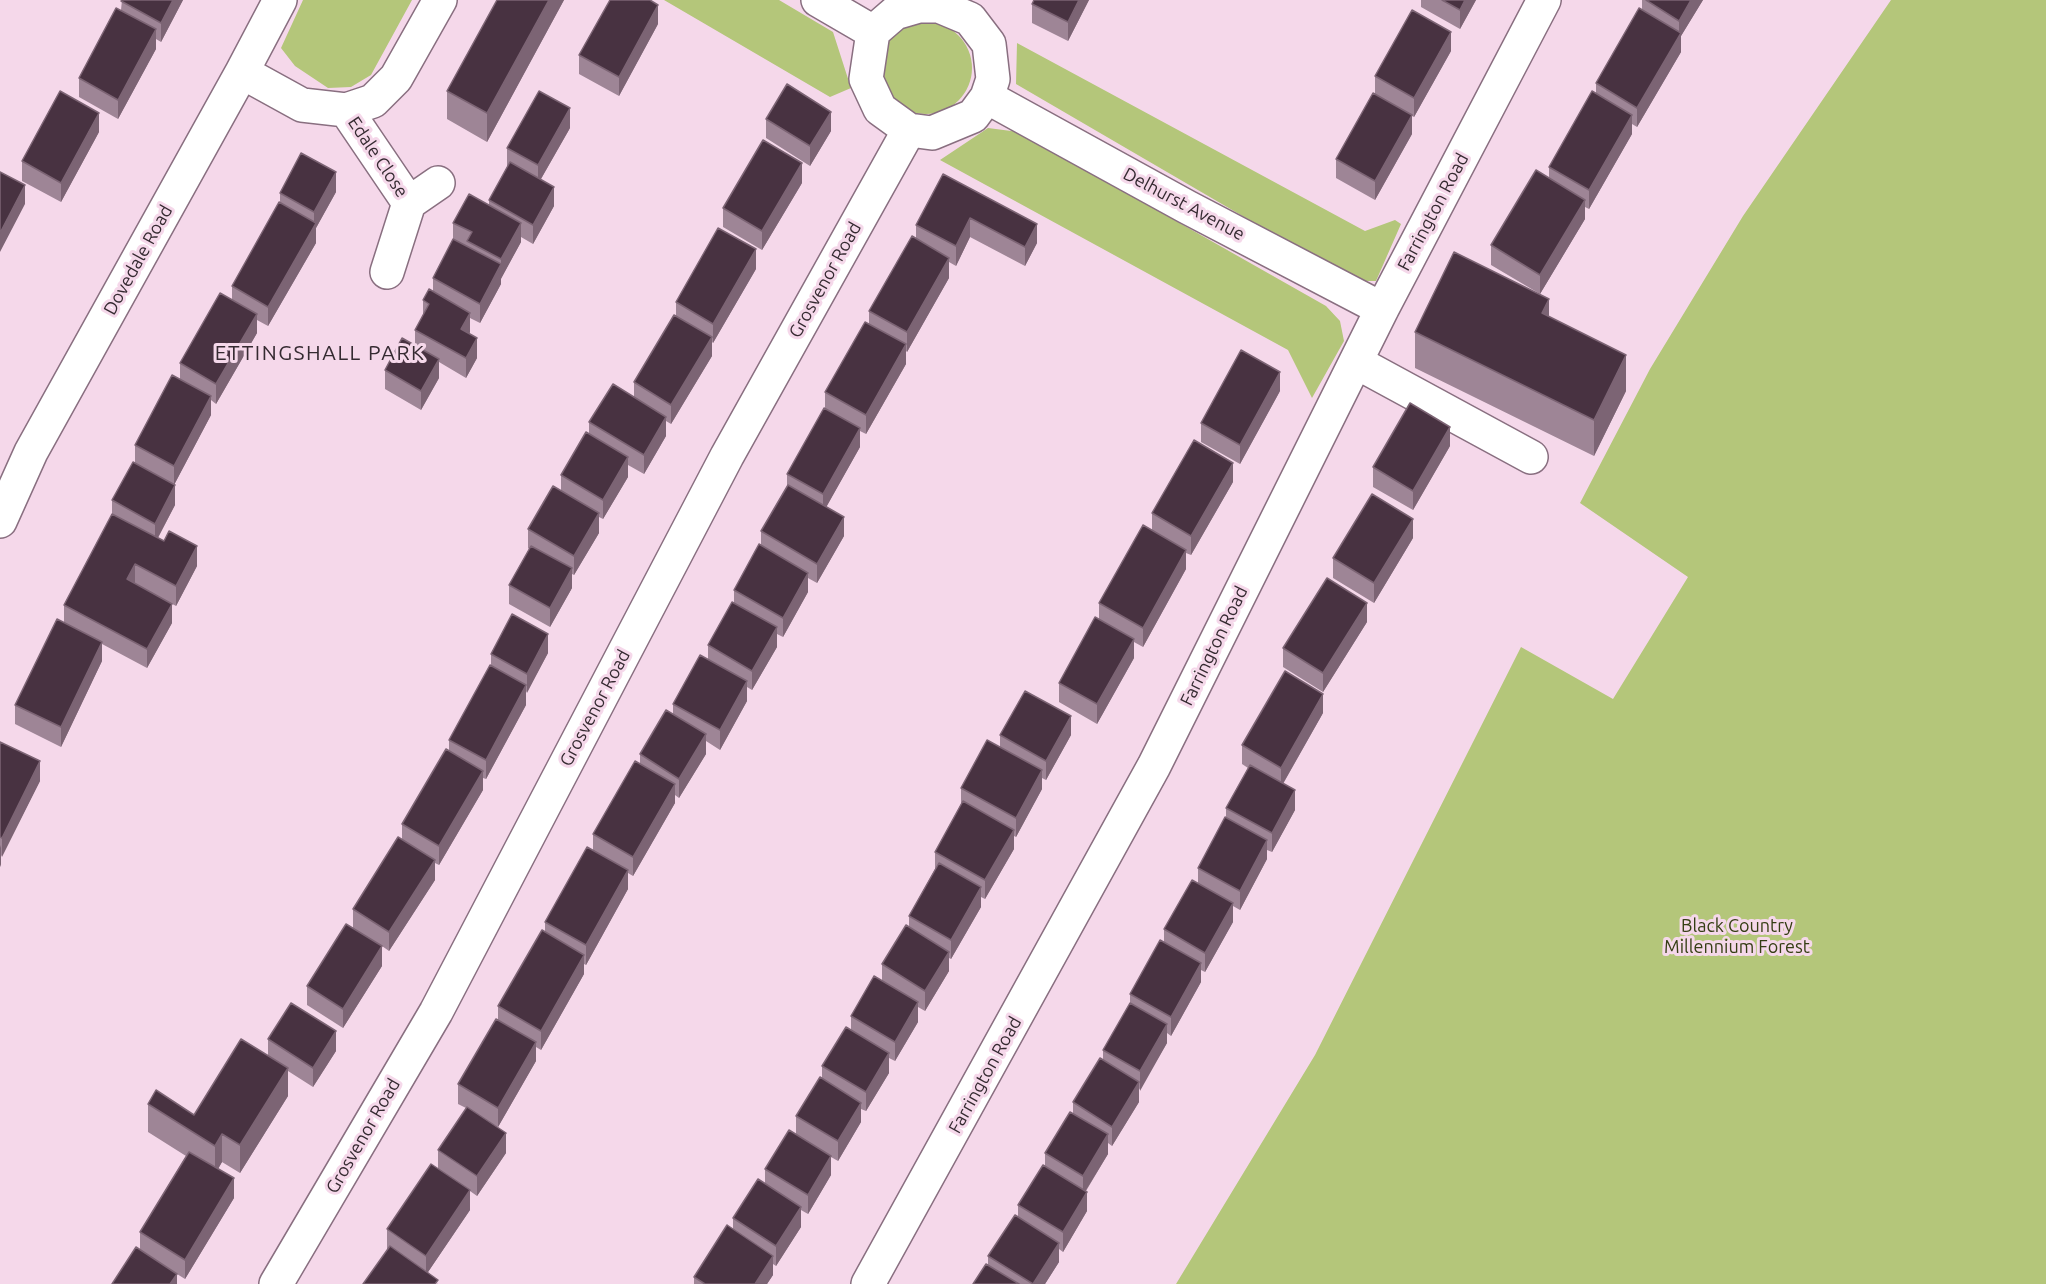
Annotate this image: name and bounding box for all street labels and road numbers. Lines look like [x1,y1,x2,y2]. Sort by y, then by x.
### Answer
street label: Edale Close [343,113,413,201]
street label: Farrington Road [1393,149,1473,275]
street label: Delhurst Avenue [1120,163,1248,245]
street label: Dovedale Road [99,201,177,319]
street label: Grosvenor Road [784,218,866,342]
street label: Farrington Road [1176,583,1252,709]
street label: Grosvenor Road [555,646,635,770]
street label: Farrington Road [944,1013,1026,1137]
street label: Grosvenor Road [321,1075,405,1197]

